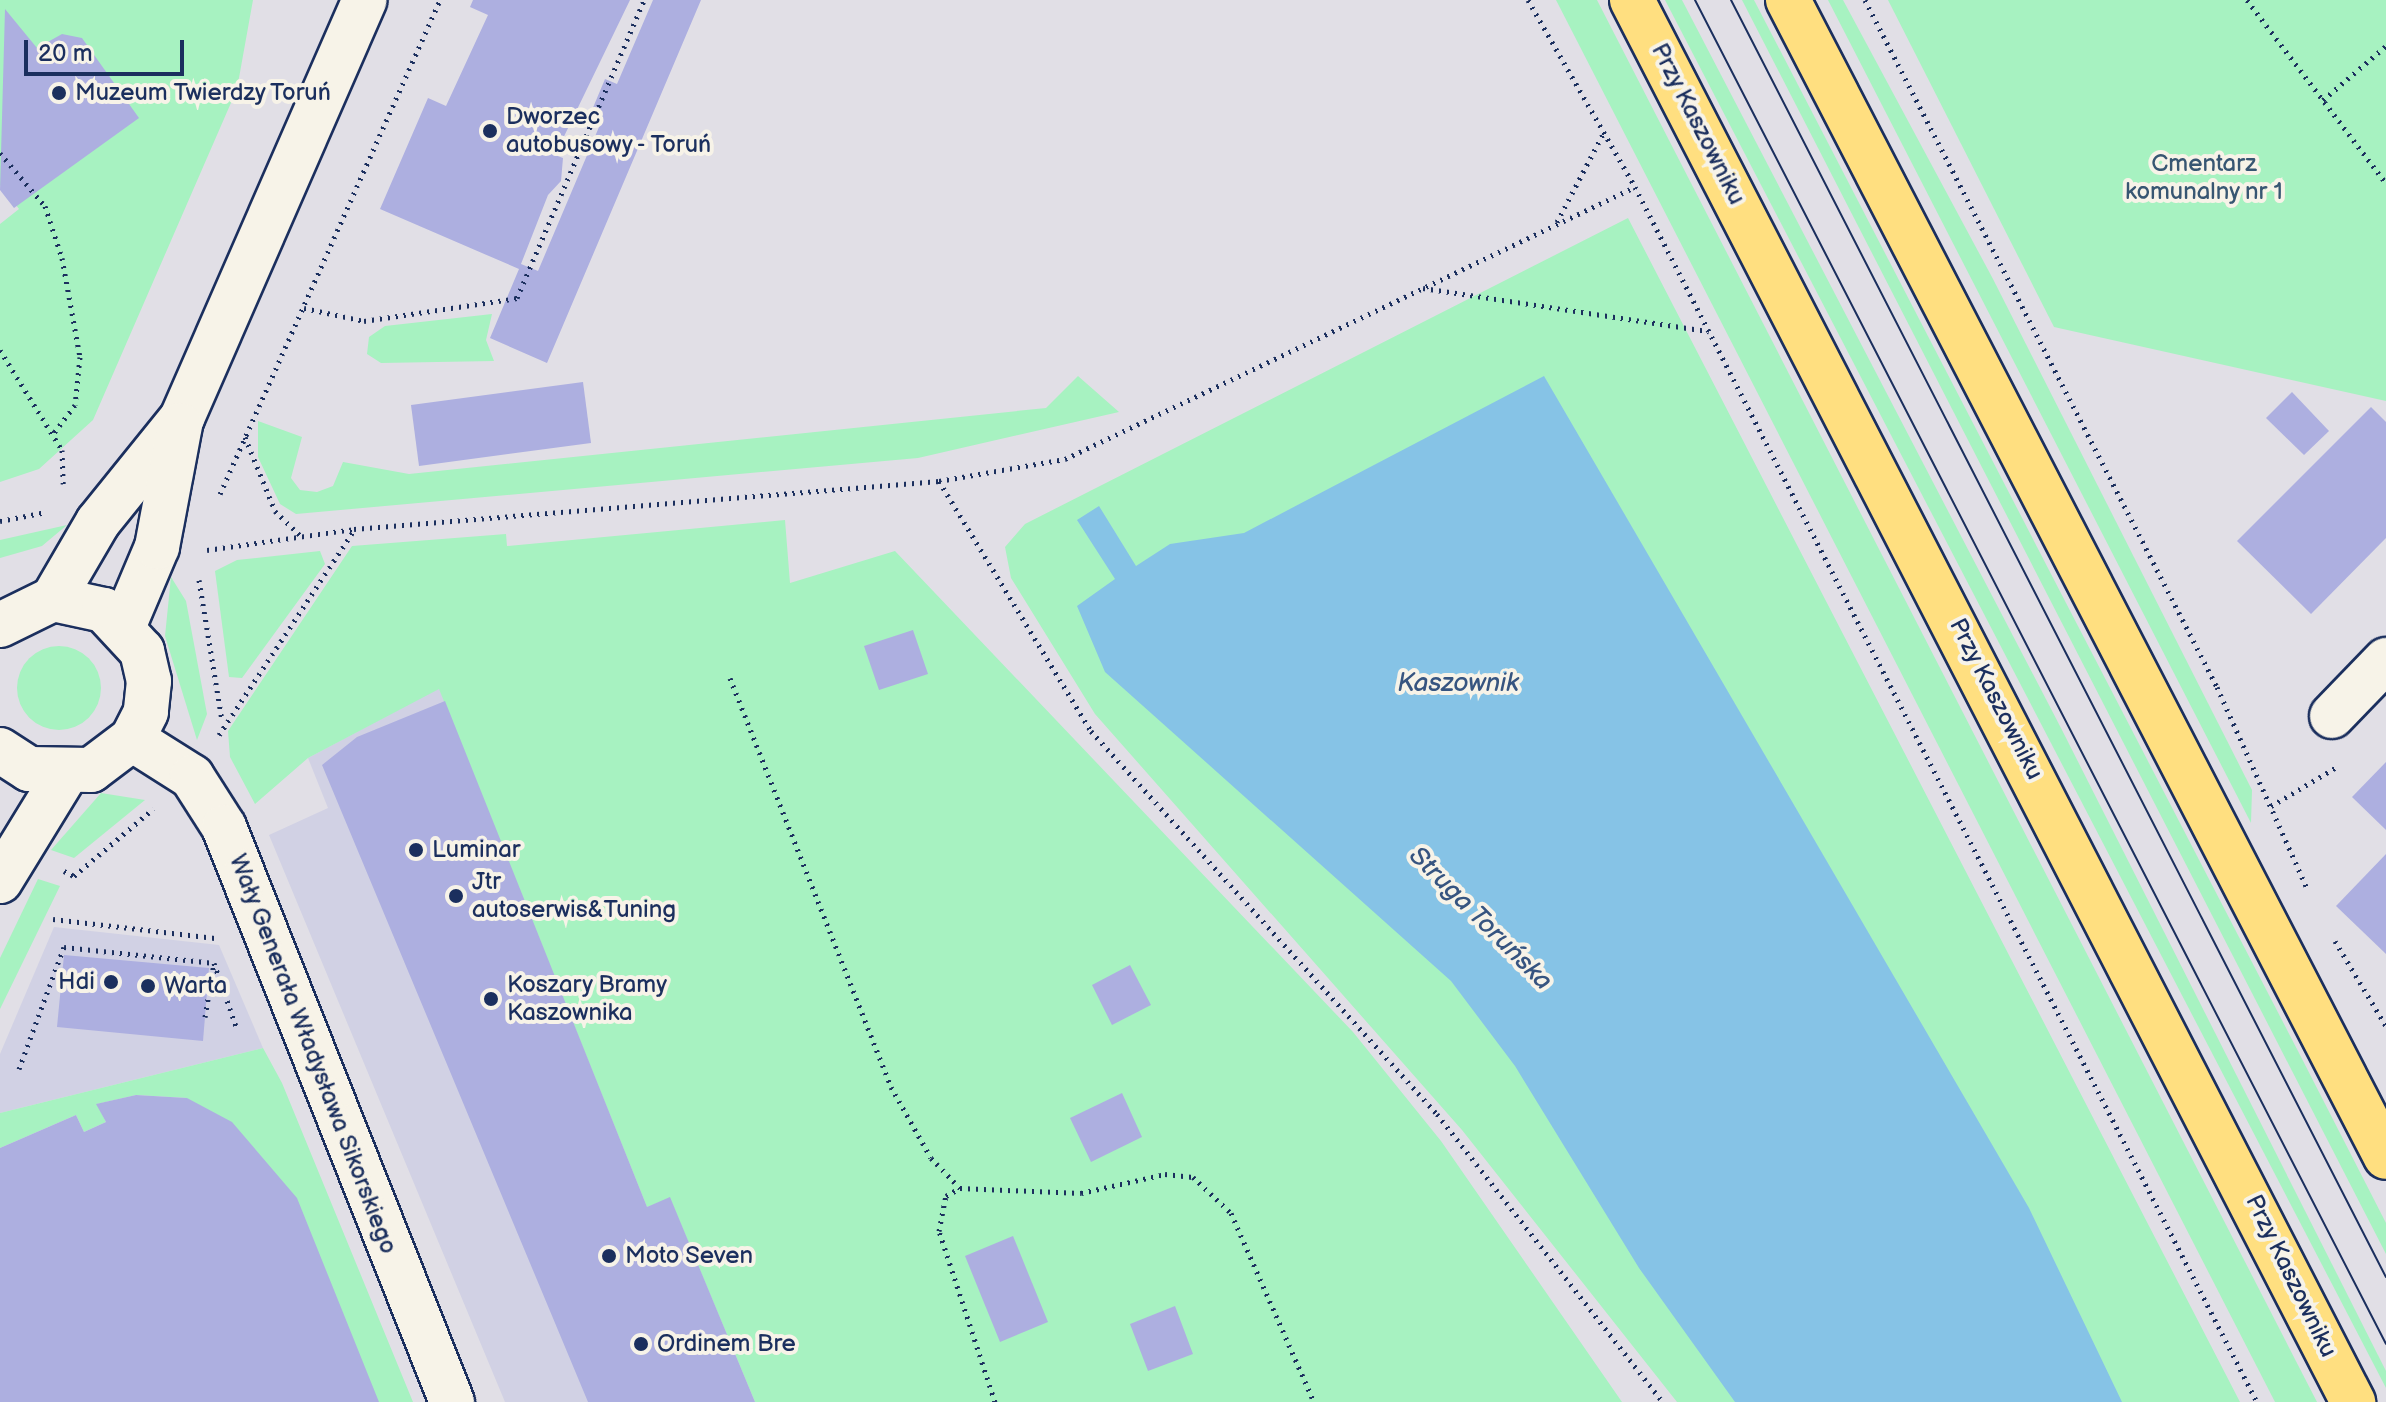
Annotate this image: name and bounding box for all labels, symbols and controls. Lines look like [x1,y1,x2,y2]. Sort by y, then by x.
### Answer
scale bar [28,24,188,74]
street label: Przy Kaszowniku [1645,38,1751,210]
text: 20 m [38,39,93,68]
place label: Muzeum Twierdzy Toruń [75,79,334,107]
marker: Muzeum Twierdzy Toruń [50,84,68,102]
place label: Dworzec autobusowy - Toruń [506,103,715,159]
marker: Dworzec autobusowy - Toruń [481,122,499,140]
park label: Cmentarz komunalny nr 1 [2124,150,2284,206]
street label: Przy Kaszowniku [1943,613,2049,785]
water label: Kaszownik [1397,668,1519,700]
place label: Luminar [432,836,520,864]
water label: Struga Toruńska [1401,840,1559,998]
marker: Luminar [407,841,425,859]
street label: Wały Generała Władysława Sikorskiego [223,849,403,1259]
place label: Jtr autoserwis&Tuning [472,868,676,924]
marker: Jtr autoserwis&Tuning [447,887,465,905]
place label: Hdi [58,968,95,996]
place label: Koszary Bramy Kaszownika [507,971,669,1027]
place label: Warta [164,972,227,1000]
marker: Hdi [102,973,120,991]
marker: Warta [139,977,157,995]
marker: Koszary Bramy Kaszownika [482,990,500,1008]
street label: Przy Kaszowniku [2239,1189,2343,1363]
place label: Moto Seven [625,1242,753,1270]
marker: Moto Seven [600,1247,618,1265]
place label: Ordinem Bre [657,1330,796,1358]
marker: Ordinem Bre [632,1335,650,1353]

